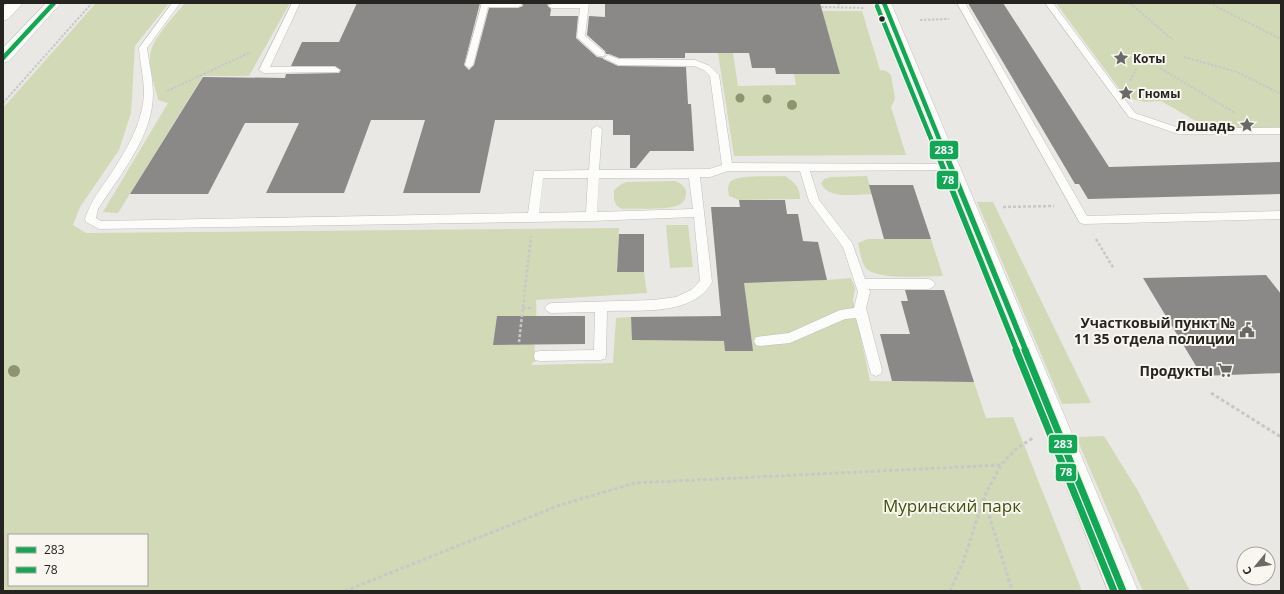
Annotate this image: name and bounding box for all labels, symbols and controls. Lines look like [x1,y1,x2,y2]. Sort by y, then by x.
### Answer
unlabelled marker [877,14,887,24]
place icon: Коты [1112,49,1130,67]
place label: Коты [1133,50,1165,67]
place icon: Гномы [1117,84,1135,102]
place label: Гномы [1138,85,1180,102]
place label: Лошадь [1176,116,1235,135]
place icon: Лошадь [1238,116,1256,134]
line badge: 283 [929,140,959,160]
text: 283 [935,142,953,157]
line badge: 78 [936,170,959,190]
text: 78 [942,172,954,187]
place label: Участковый пункт № 11 35 отдела полиции [1074,313,1235,348]
public building icon: Участковый пункт № 11 35 отдела полиции [1238,321,1256,339]
place label: Продукты [1139,361,1213,380]
supermarket icon: Продукты [1216,361,1234,379]
line badge: 283 [1048,434,1078,454]
text: 283 [1054,436,1072,451]
line badge: 78 [1055,463,1077,482]
text: 78 [1060,464,1072,479]
park label: Муринский парк [883,494,1021,517]
legend [8,534,148,586]
text: 283 [44,541,65,558]
north arrow [1236,546,1276,586]
text: 78 [44,561,58,578]
text: С [1239,564,1255,578]

